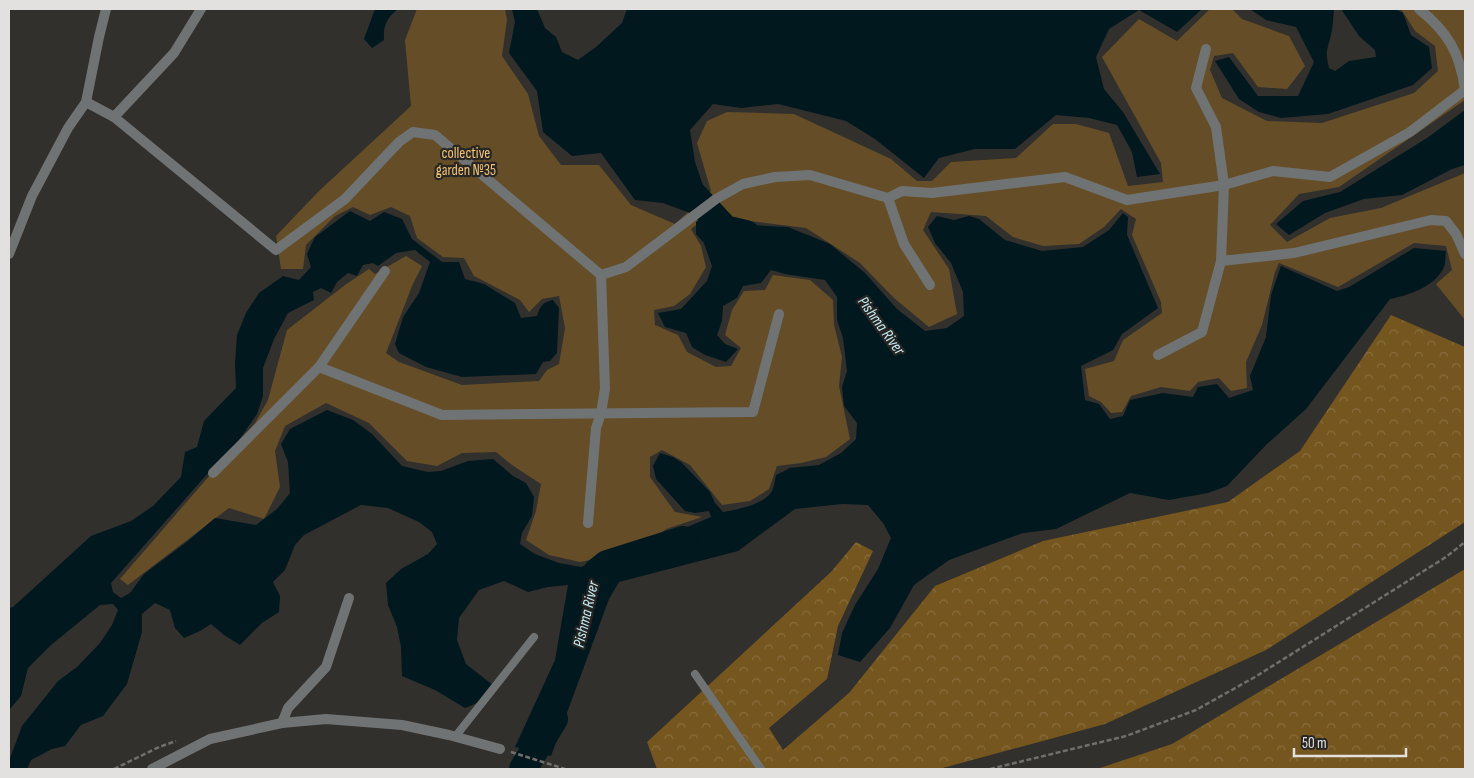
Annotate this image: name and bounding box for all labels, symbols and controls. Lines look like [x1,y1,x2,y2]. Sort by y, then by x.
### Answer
park label: collective garden №35 [436,144,496,180]
water label: Pishma River [853,293,909,359]
water label: Pishma River [570,579,603,649]
scale bar [1294,726,1406,758]
text: 50 m [1302,734,1327,753]

